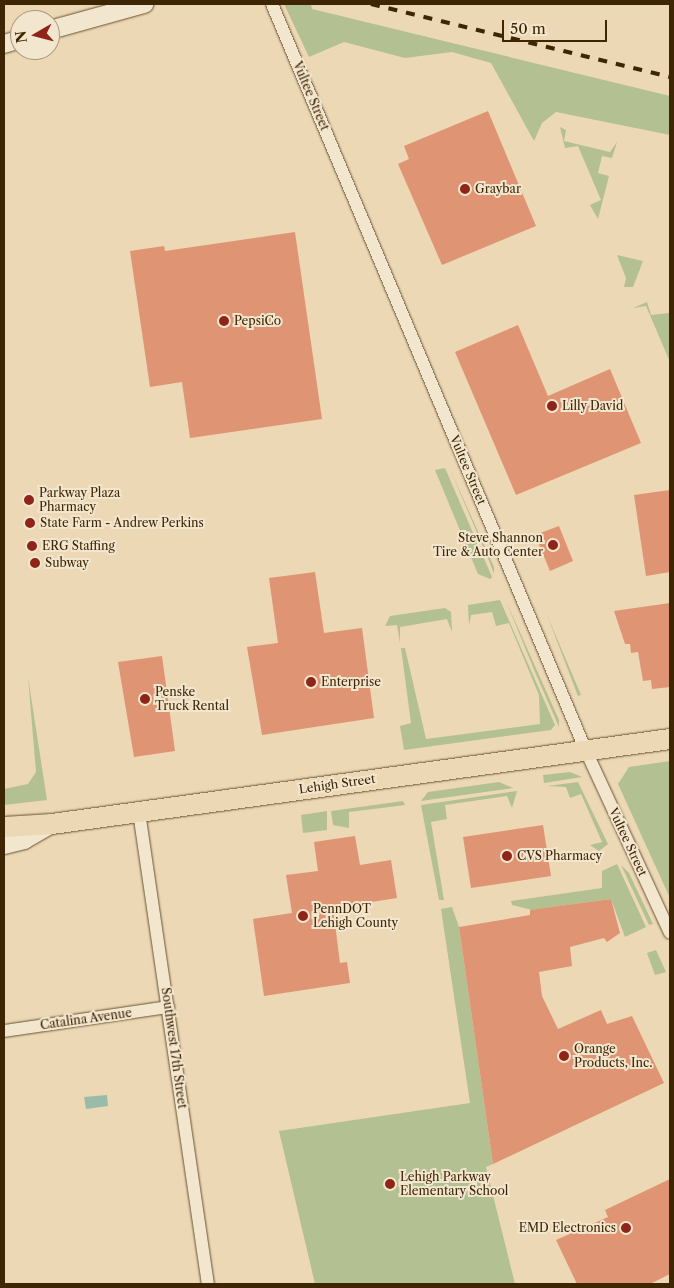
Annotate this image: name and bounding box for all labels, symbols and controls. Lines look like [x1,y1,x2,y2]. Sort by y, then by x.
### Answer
north arrow [10,10,60,60]
scale bar [504,10,609,42]
text: 50 m [510,19,546,38]
text: N [11,30,31,44]
street label: Vultee Street [290,59,332,133]
place label: Graybar [475,182,521,196]
marker: Graybar [459,183,471,195]
place label: PepsiCo [234,314,281,328]
marker: PepsiCo [218,315,230,327]
place label: Lilly David [562,399,624,413]
marker: Lilly David [546,400,558,412]
street label: Vultee Street [447,433,489,507]
place label: Parkway Plaza Pharmacy [39,486,121,514]
marker: Parkway Plaza Pharmacy [23,494,35,506]
place label: State Farm - Andrew Perkins [40,516,205,530]
marker: State Farm - Andrew Perkins [24,517,36,529]
place label: Steve Shannon Tire & Auto Center [432,531,543,559]
place label: ERG Staffing [42,539,115,553]
marker: Steve Shannon Tire & Auto Center [547,539,559,551]
marker: ERG Staffing [26,540,38,552]
place label: Subway [45,556,89,570]
marker: Subway [29,557,41,569]
place label: Enterprise [321,675,381,689]
marker: Enterprise [305,676,317,688]
place label: Penske Truck Rental [155,685,229,713]
marker: Penske Truck Rental [139,693,151,705]
street label: Lehigh Street [298,772,376,796]
street label: Vultee Street [606,806,650,878]
place label: CVS Pharmacy [517,849,602,863]
marker: CVS Pharmacy [501,850,513,862]
place label: PennDOT Lehigh County [313,902,398,930]
marker: PennDOT Lehigh County [297,910,309,922]
street label: Southwest 17th Street [158,986,190,1110]
street label: Catalina Avenue [39,1005,133,1033]
place label: Orange Products, Inc. [574,1042,652,1070]
marker: Orange Products, Inc. [558,1050,570,1062]
place label: Lehigh Parkway Elementary School [400,1170,509,1198]
marker: Lehigh Parkway Elementary School [384,1178,396,1190]
place label: EMD Electronics [519,1221,616,1235]
marker: EMD Electronics [620,1222,632,1234]

